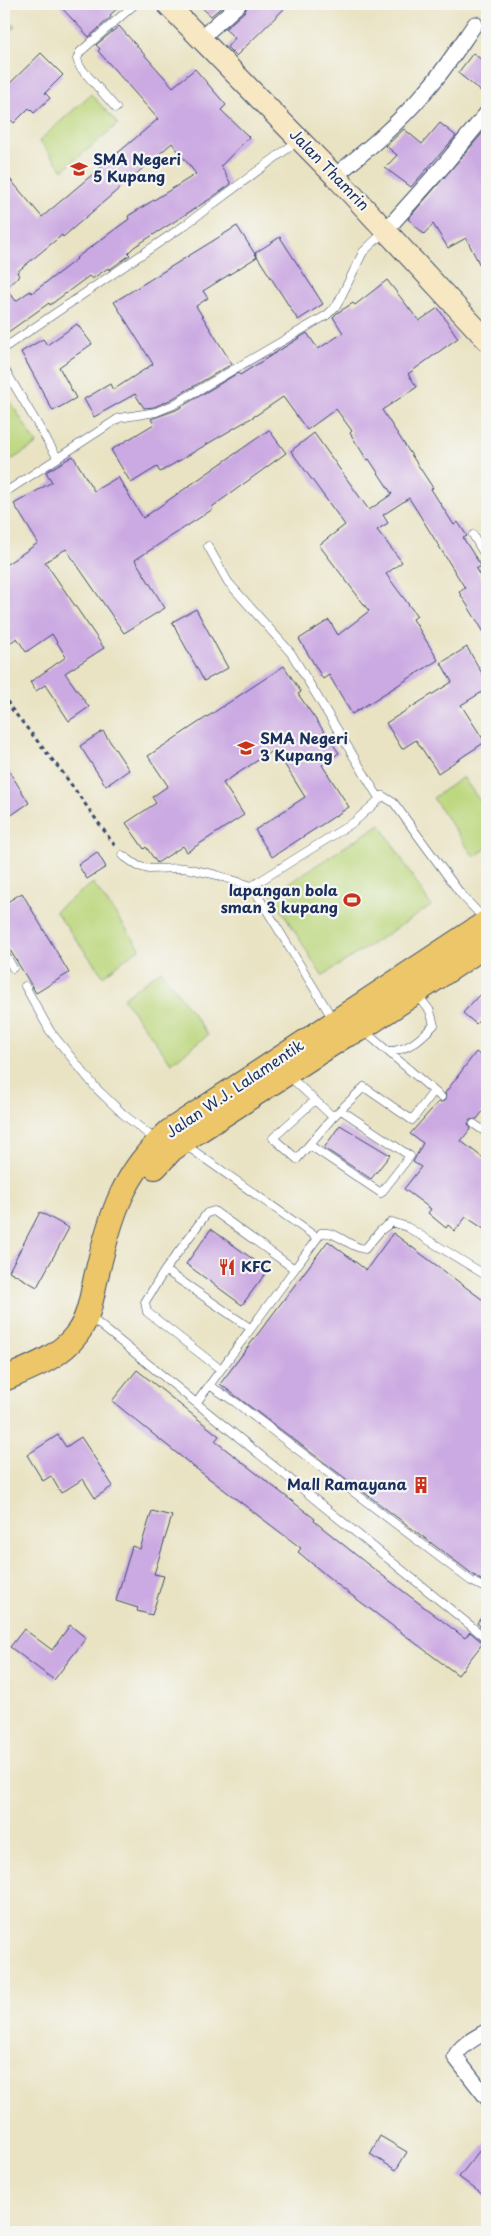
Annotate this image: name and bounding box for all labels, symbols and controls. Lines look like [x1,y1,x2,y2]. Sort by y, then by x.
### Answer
street label: Jalan Thamrin [285,123,375,215]
place label: SMA Negeri 5 Kupang [93,147,181,187]
school or university icon: SMA Negeri 5 Kupang [69,159,89,179]
place label: SMA Negeri 3 Kupang [260,726,348,766]
school or university icon: SMA Negeri 3 Kupang [236,738,256,758]
place label: lapangan bola sman 3 kupang [221,878,338,918]
sports icon: lapangan bola sman 3 kupang [342,890,362,910]
street label: Jalan W.J. Lalamentik [160,1033,308,1143]
place label: KFC [241,1254,272,1277]
restaurant icon: KFC [217,1257,237,1277]
place label: Mall Ramayana [287,1472,408,1495]
building icon: Mall Ramayana [411,1475,431,1495]

